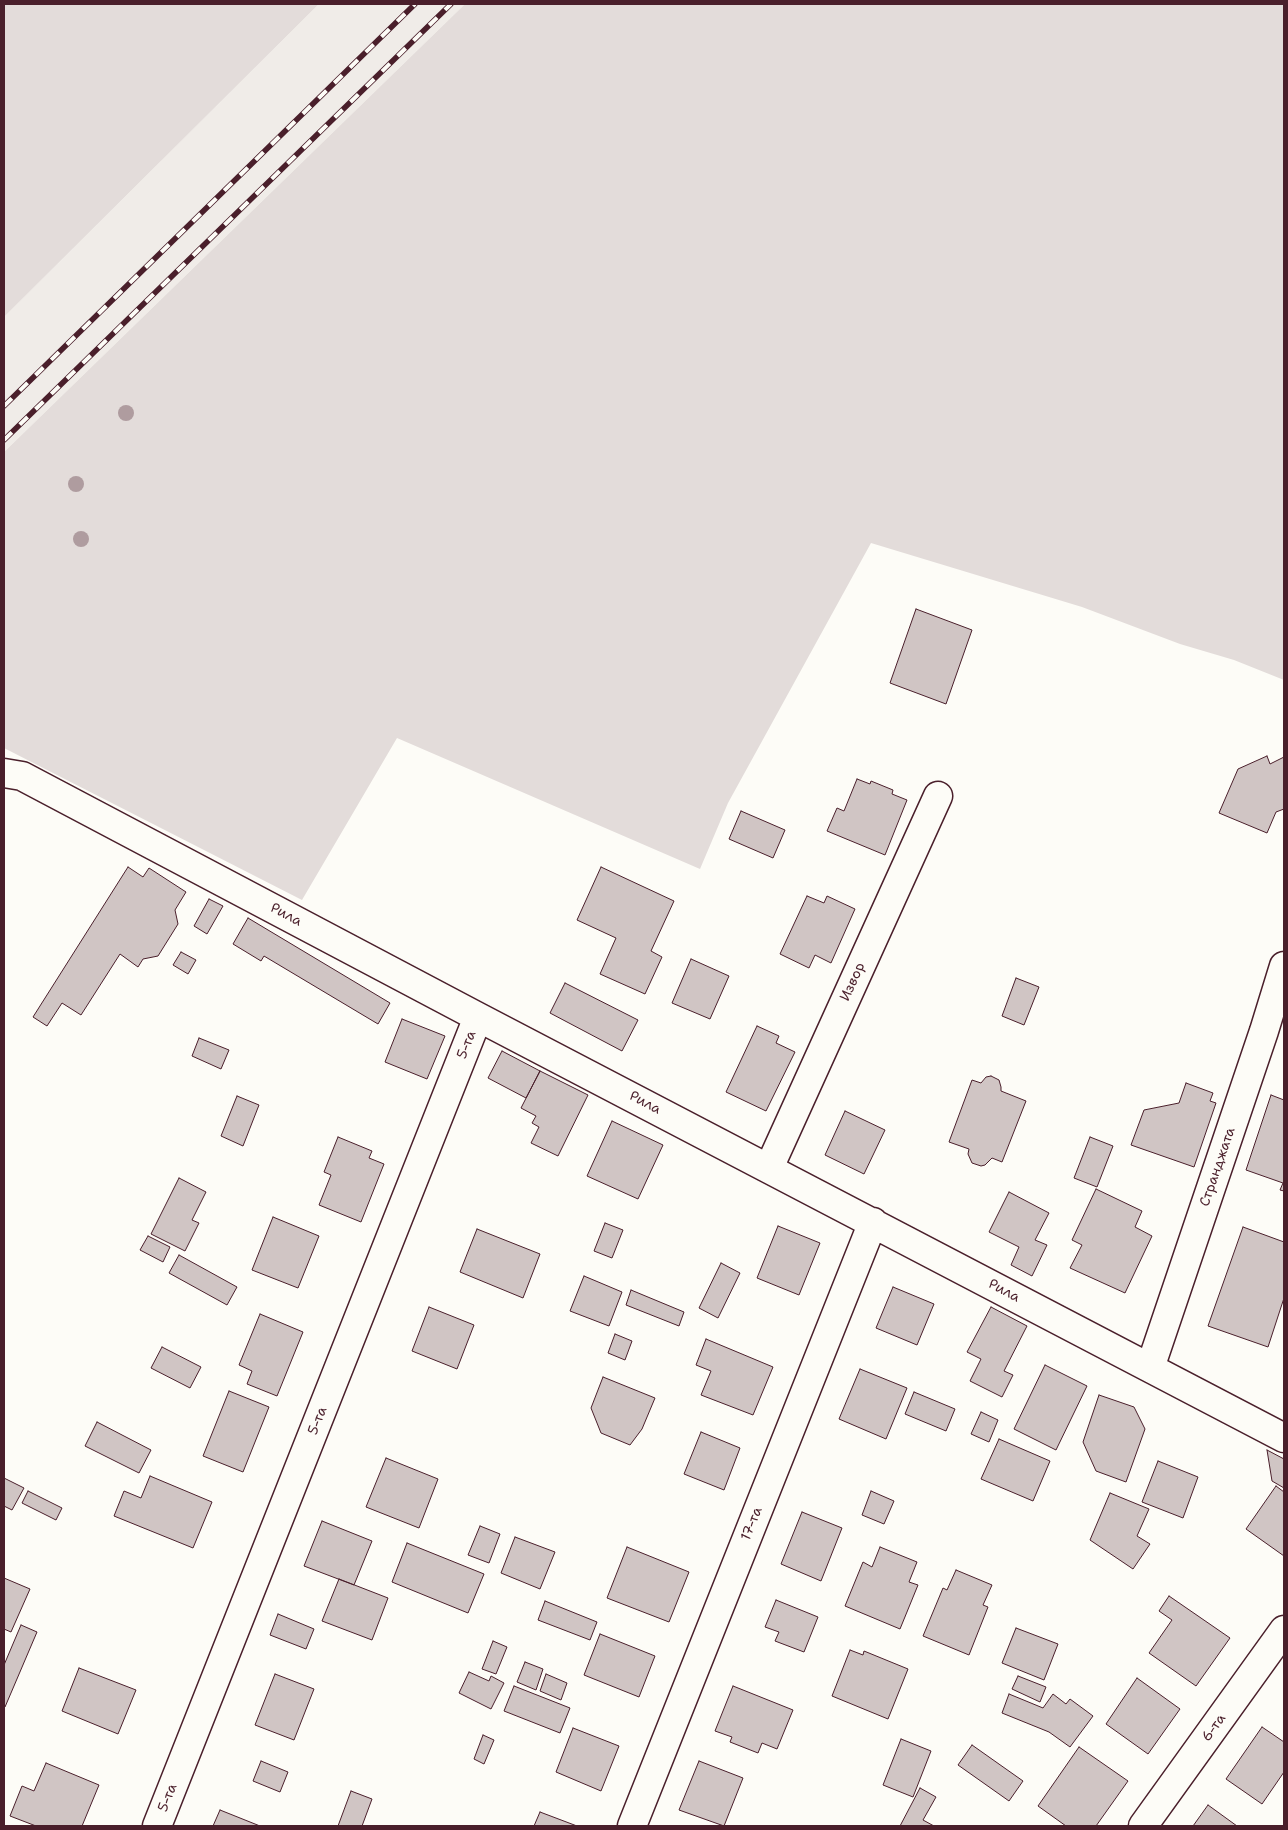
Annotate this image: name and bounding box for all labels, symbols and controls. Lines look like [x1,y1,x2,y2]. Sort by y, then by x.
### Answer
street label: Рила [267,900,305,930]
street label: Извор [837,960,869,1004]
street label: 5-та [454,1028,480,1062]
street label: Рила [626,1088,664,1118]
street label: Странджата [1197,1125,1239,1209]
street label: Рила [985,1276,1023,1306]
street label: 5-та [305,1404,331,1438]
street label: 17-та [738,1505,766,1543]
street label: 6-та [1198,1711,1230,1745]
street label: 5-та [155,1781,181,1815]

